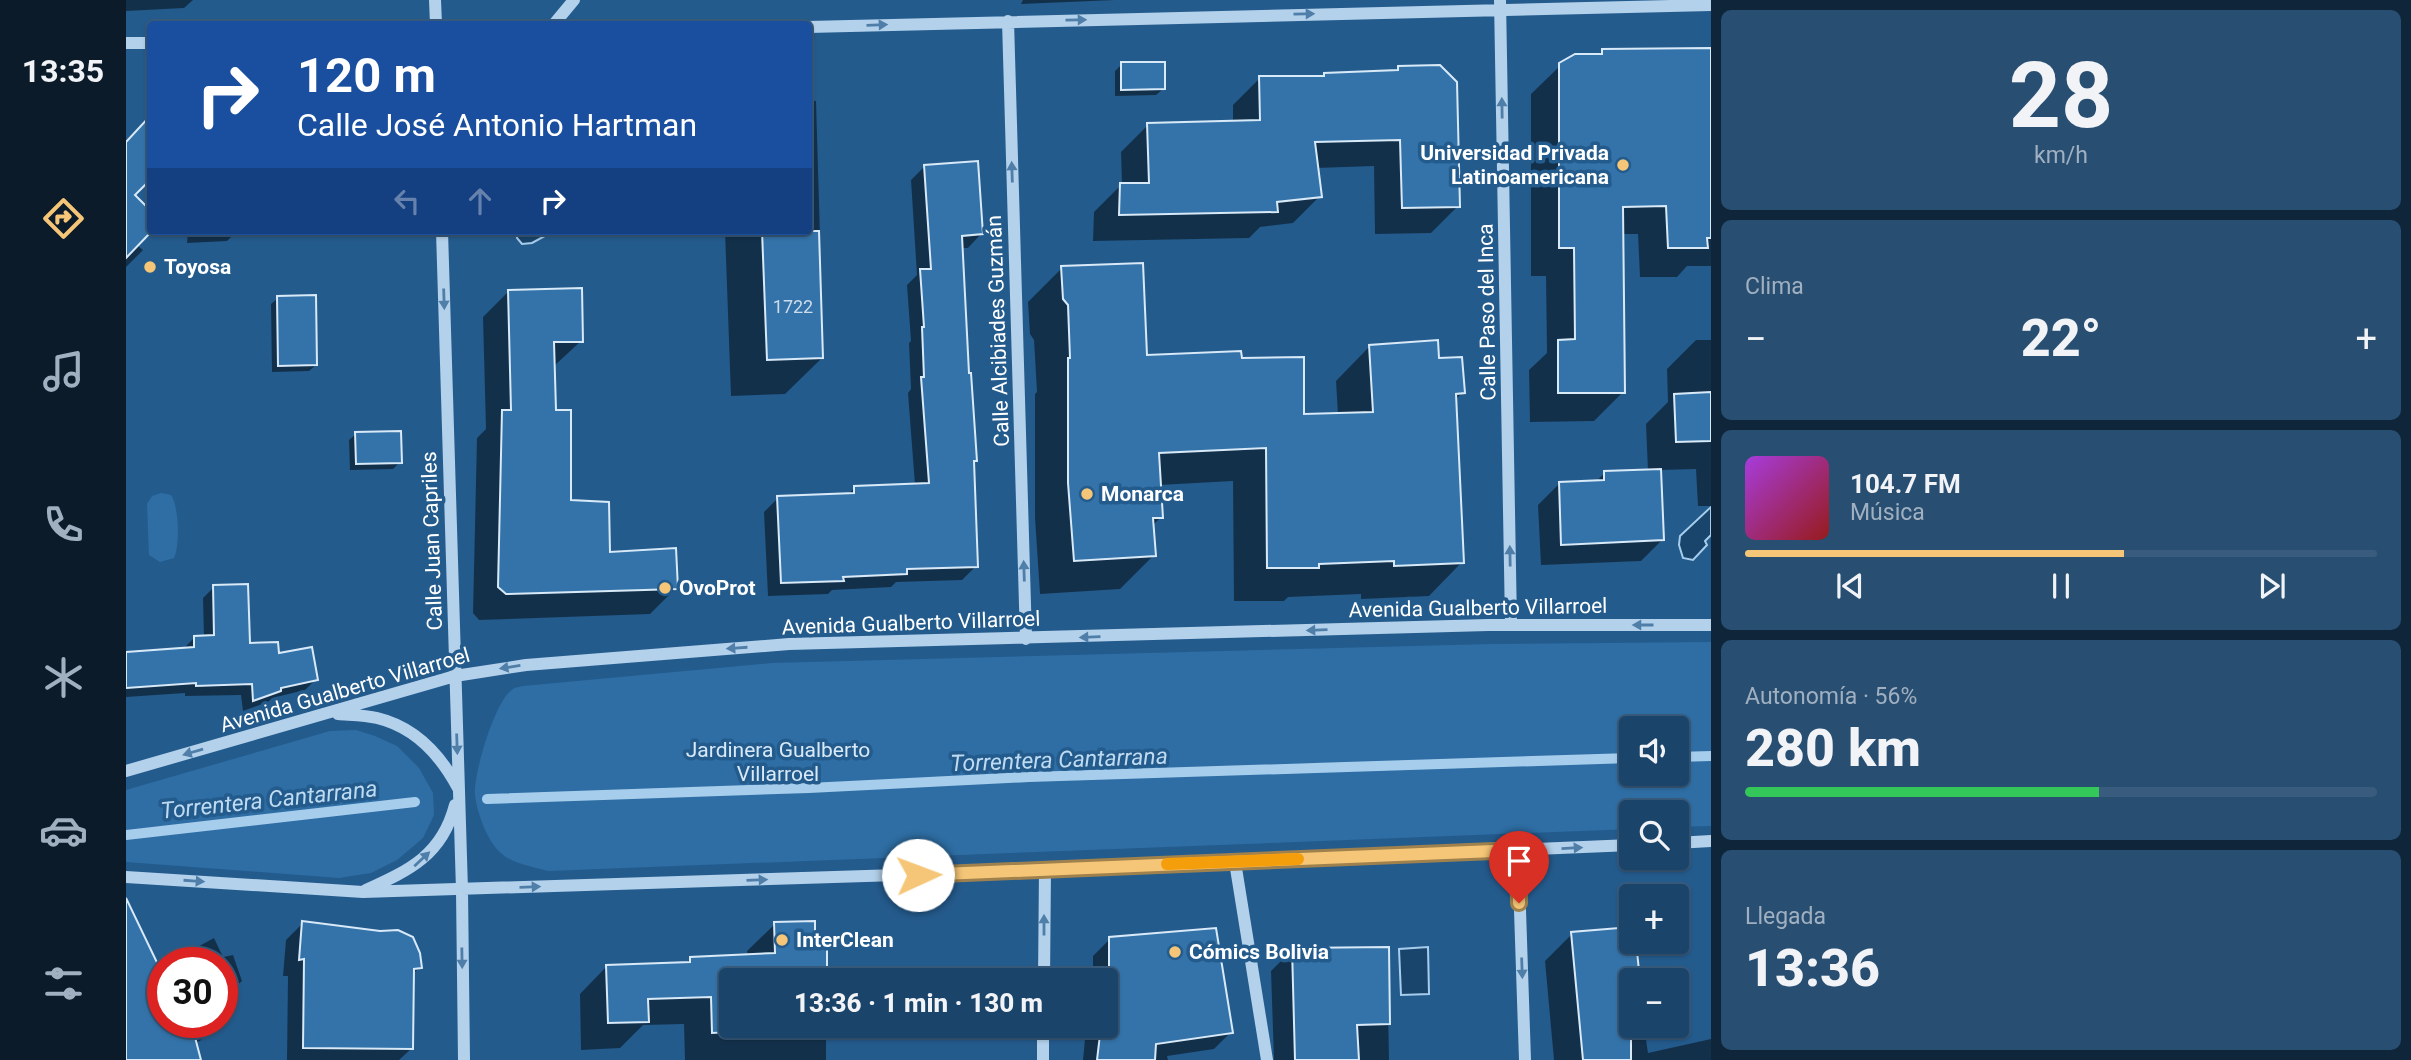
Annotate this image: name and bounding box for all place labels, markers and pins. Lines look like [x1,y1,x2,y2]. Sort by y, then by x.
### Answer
place label: Universidad Privada Latinoamericana [1420,141,1609,189]
marker: Universidad Privada Latinoamericana [1615,157,1631,173]
place label: Toyosa [164,255,231,279]
marker: Toyosa [142,259,158,275]
place label: Monarca [1101,482,1184,506]
marker: Monarca [1079,486,1095,502]
place label: OvoProt [679,576,756,600]
marker: OvoProt [657,580,673,596]
pin [1489,831,1549,903]
place label: InterClean [796,928,894,952]
marker: InterClean [774,932,790,948]
place label: Cómics Bolivia [1189,940,1329,964]
marker: Cómics Bolivia [1167,944,1183,960]

